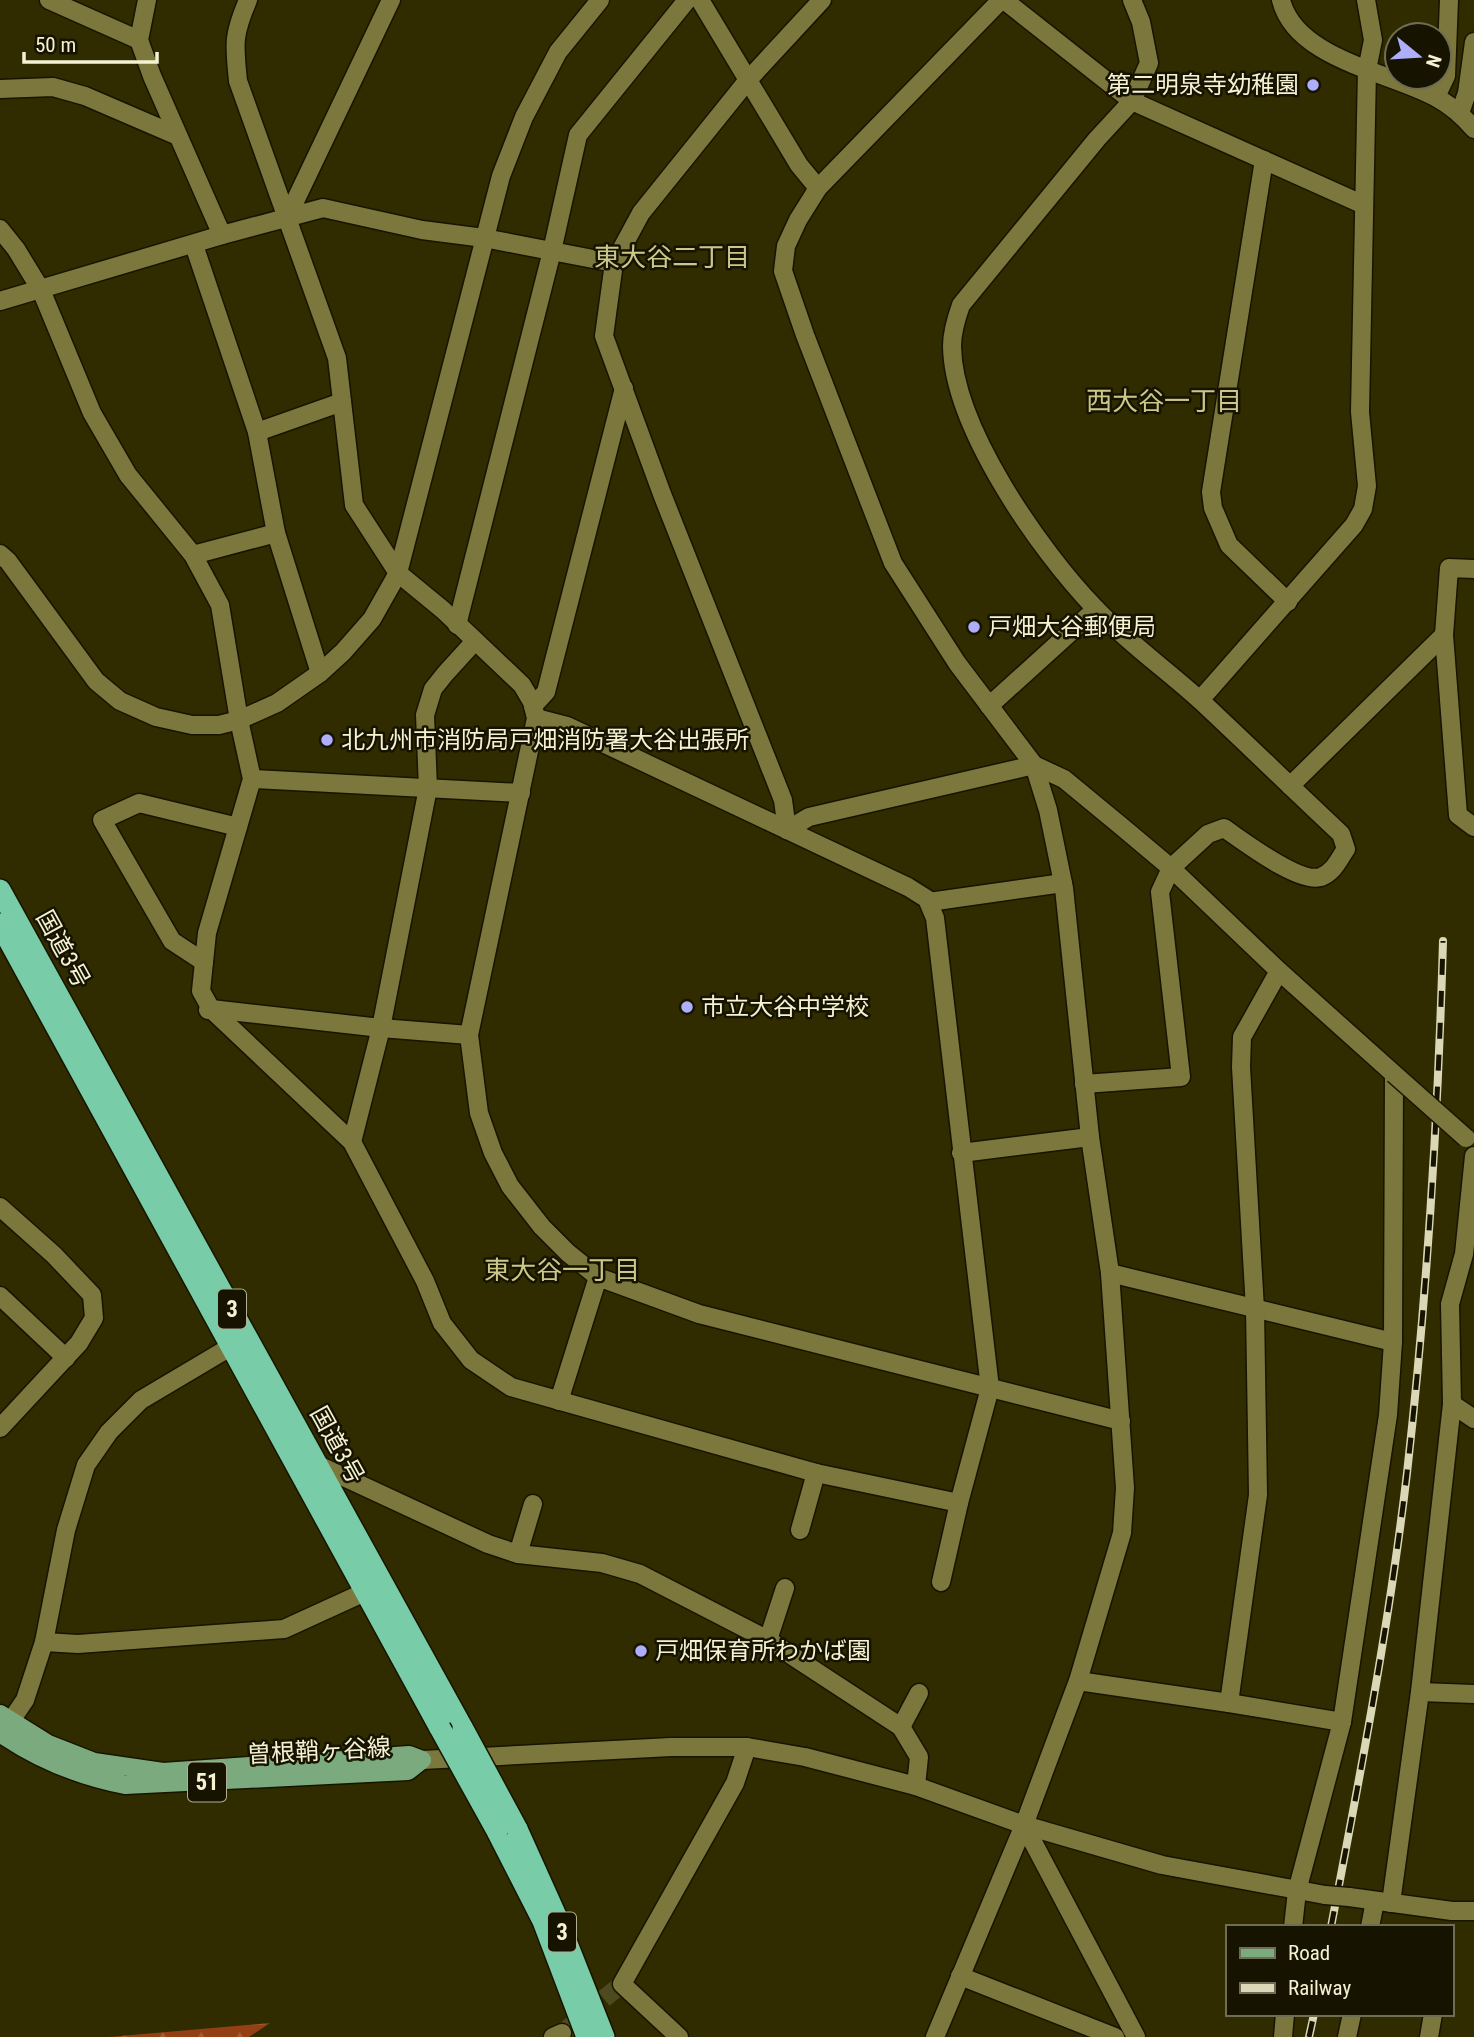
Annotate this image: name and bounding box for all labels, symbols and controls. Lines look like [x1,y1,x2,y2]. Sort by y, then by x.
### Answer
scale bar [24,21,158,65]
north arrow [1383,21,1453,91]
text: 50 m [35,33,76,57]
text: N [1421,52,1446,70]
place label: 第二明泉寺幼稚園 [1107,71,1299,99]
marker: 第二明泉寺幼稚園 [1305,77,1321,93]
district label: 東大谷二丁目 [594,242,750,272]
district label: 西大谷一丁目 [1086,386,1242,416]
place label: 戸畑大谷郵便局 [988,613,1156,641]
marker: 戸畑大谷郵便局 [966,619,982,635]
place label: 北九州市消防局戸畑消防署大谷出張所 [341,726,749,754]
marker: 北九州市消防局戸畑消防署大谷出張所 [319,732,335,748]
street label: 国道3号 [30,906,96,992]
place label: 市立大谷中学校 [701,993,869,1021]
marker: 市立大谷中学校 [679,999,695,1015]
district label: 東大谷一丁目 [484,1255,640,1285]
road number: 3 [218,1290,246,1328]
street label: 国道3号 [304,1402,370,1488]
place label: 戸畑保育所わかば園 [655,1637,871,1665]
marker: 戸畑保育所わかば園 [633,1643,649,1659]
street label: 曽根鞘ヶ谷線 [246,1733,392,1769]
road number: 51 [188,1763,226,1802]
road number: 3 [548,1912,576,1952]
legend [1226,1925,1453,2016]
text: Road [1288,1941,1330,1965]
text: Railway [1288,1976,1351,2000]

